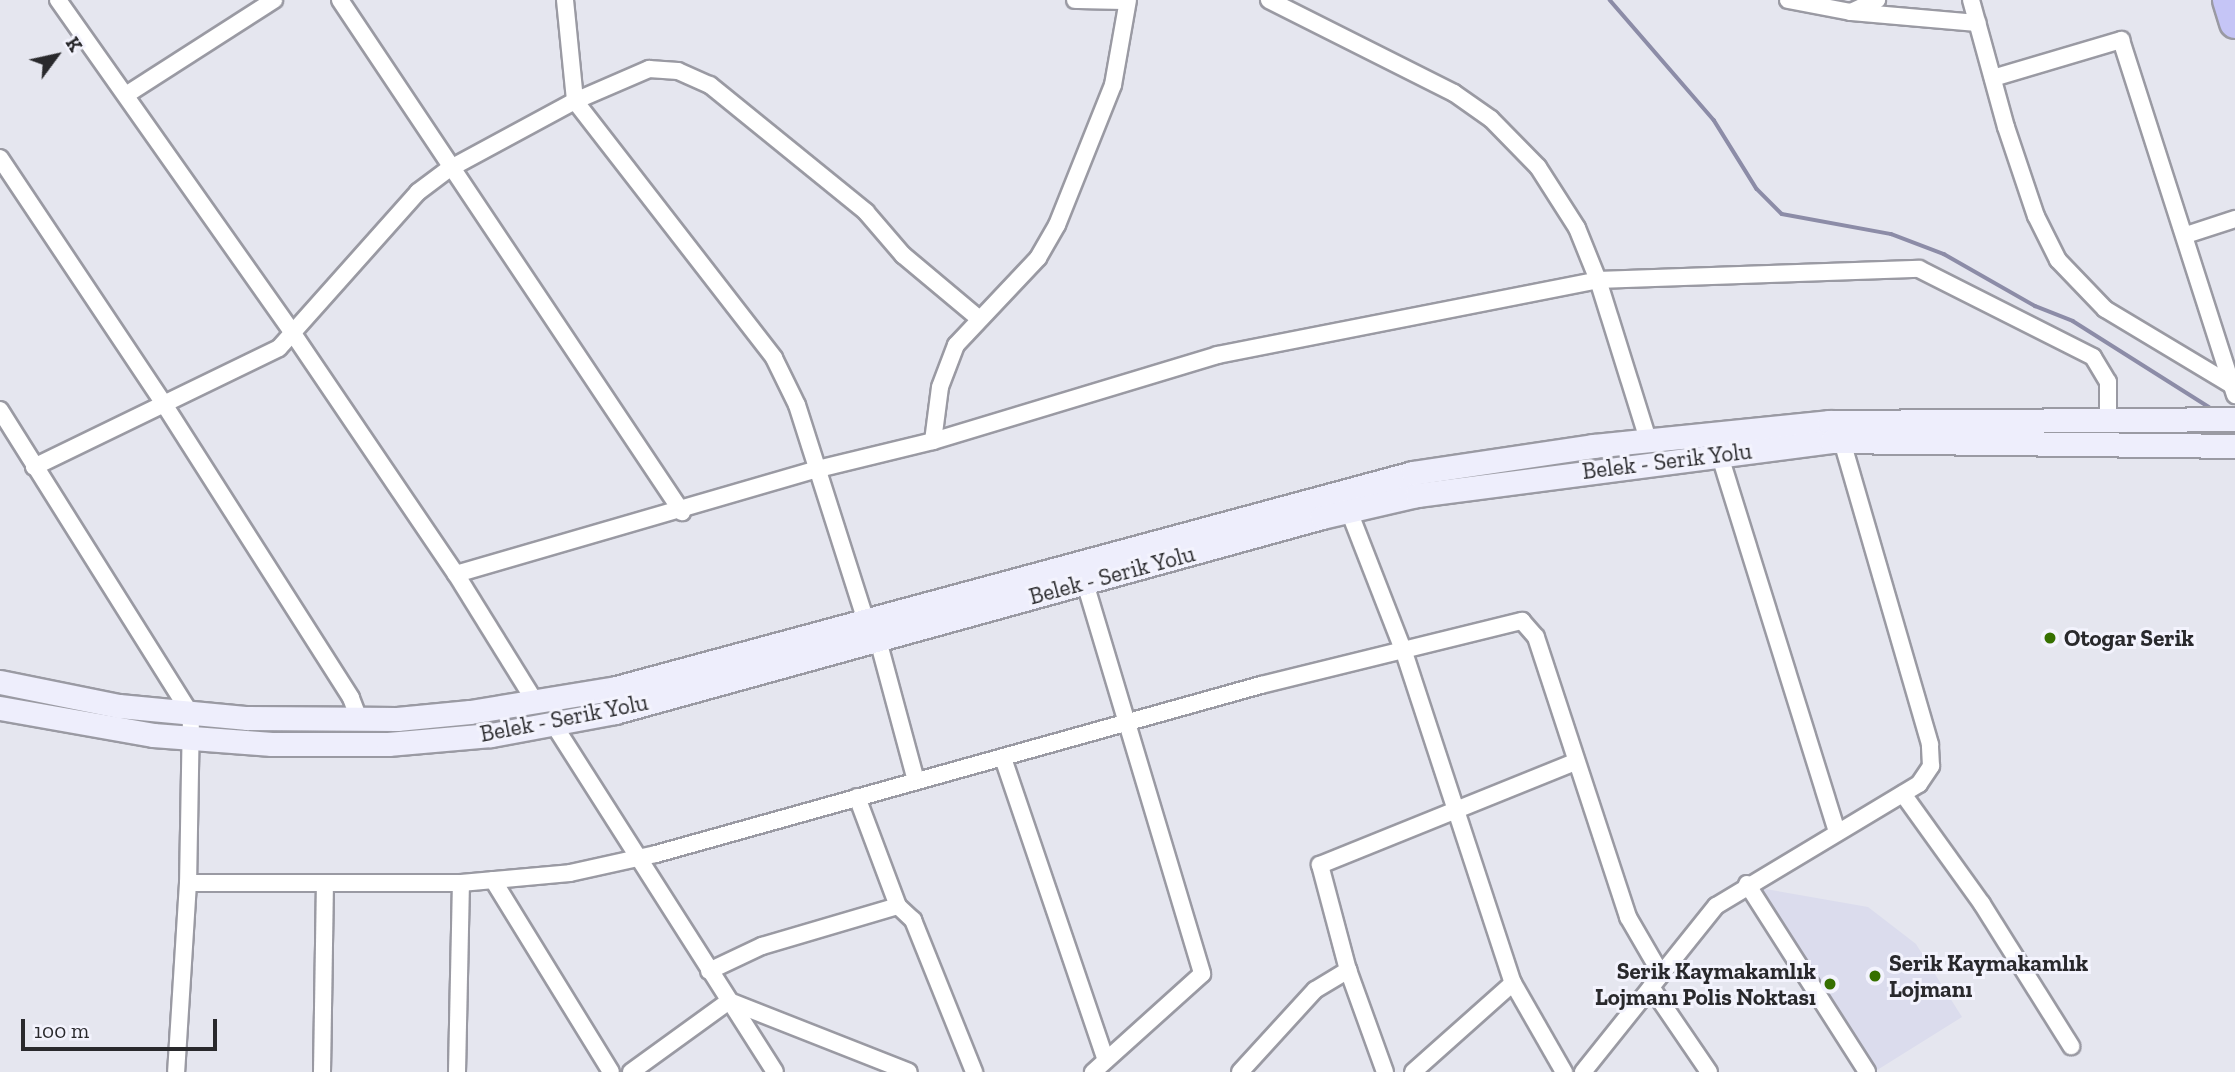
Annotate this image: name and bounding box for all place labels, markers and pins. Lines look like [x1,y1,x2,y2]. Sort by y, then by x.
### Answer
place label: Otogar Serik [2064,624,2194,652]
marker: Otogar Serik [2042,630,2058,646]
place label: Serik Kaymakamlık Lojmanı [1889,949,2088,1003]
place label: Serik Kaymakamlık Lojmanı Polis Noktası [1595,957,1816,1011]
marker: Serik Kaymakamlık Lojmanı [1867,968,1883,984]
marker: Serik Kaymakamlık Lojmanı Polis Noktası [1822,976,1838,992]

